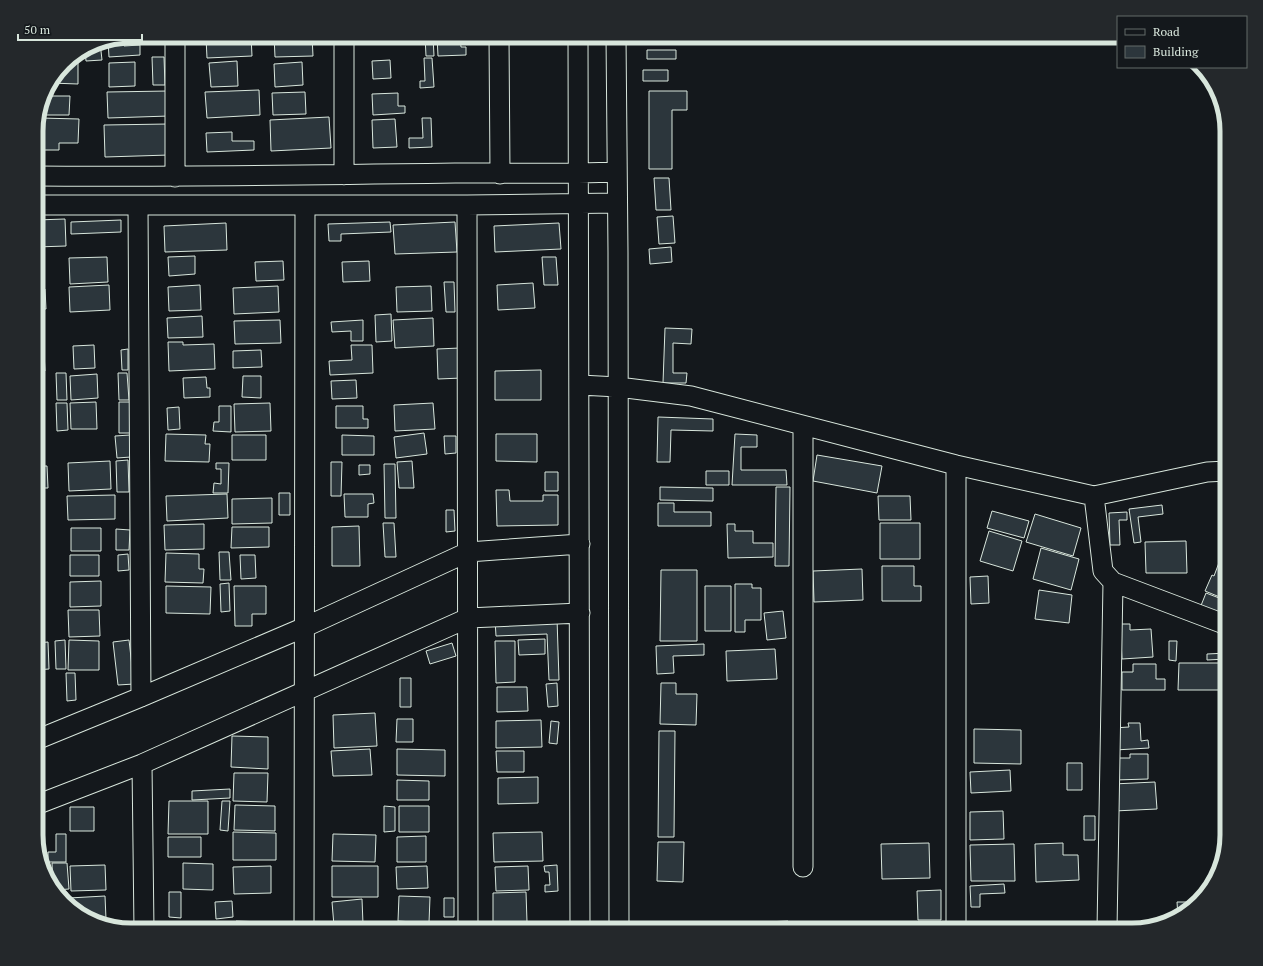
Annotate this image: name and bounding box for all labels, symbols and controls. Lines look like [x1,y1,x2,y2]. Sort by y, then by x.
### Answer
scale bar [18,16,142,42]
legend [1117,16,1247,68]
text: 50 m [24,22,51,37]
text: Road [1153,24,1180,39]
text: Building [1153,44,1199,59]

